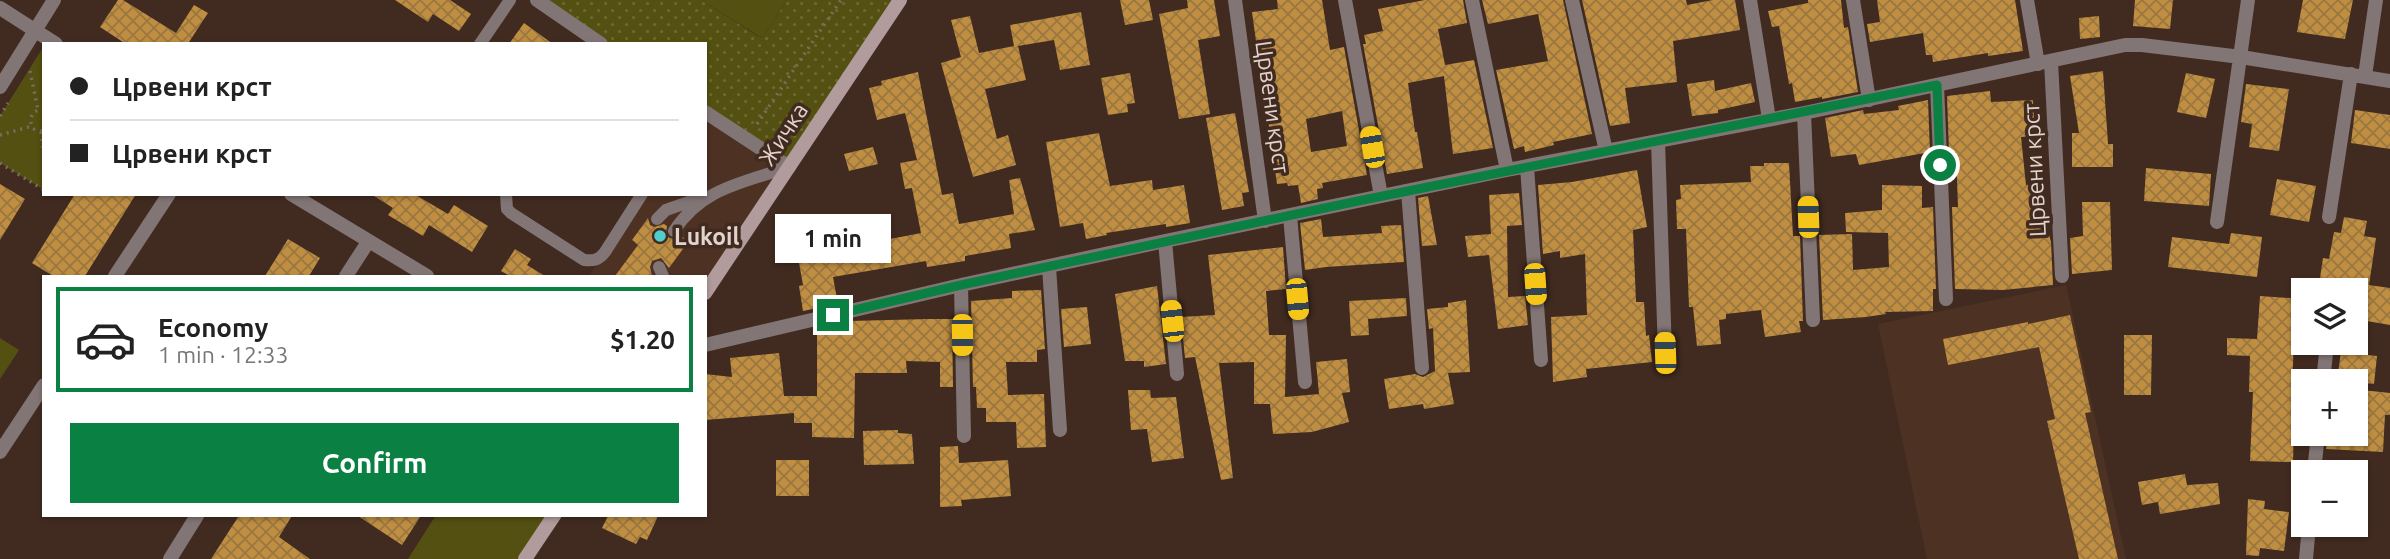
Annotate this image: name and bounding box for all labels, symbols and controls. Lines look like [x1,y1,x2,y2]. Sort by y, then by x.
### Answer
street label: Црвени крст [1251,39,1295,175]
text: Црвени крст [112,72,272,101]
street label: Жичка [754,98,812,170]
street label: Црвени крст [2018,103,2050,237]
car [1359,124,1386,170]
text: Црвени крст [112,139,272,168]
route start [1924,149,1956,181]
car [1797,196,1820,238]
callout: 1 min [775,214,891,262]
place label: Lukoil [674,224,740,249]
text: 1 min [804,226,862,251]
marker: Lukoil [652,228,668,244]
car [1524,262,1547,306]
car [1285,277,1310,321]
map controls [2291,278,2368,537]
button: layers [2291,278,2368,355]
route end [817,299,849,331]
car [1160,299,1185,343]
icon: car [74,308,137,371]
text: Economy [158,313,268,342]
car [952,314,973,356]
text: $1.20 [610,325,675,354]
car [1654,332,1677,374]
text: 1 min · 12:33 [158,342,289,367]
button: + [2291,369,2368,446]
button: Confirm [70,423,679,503]
button: − [2291,460,2368,537]

